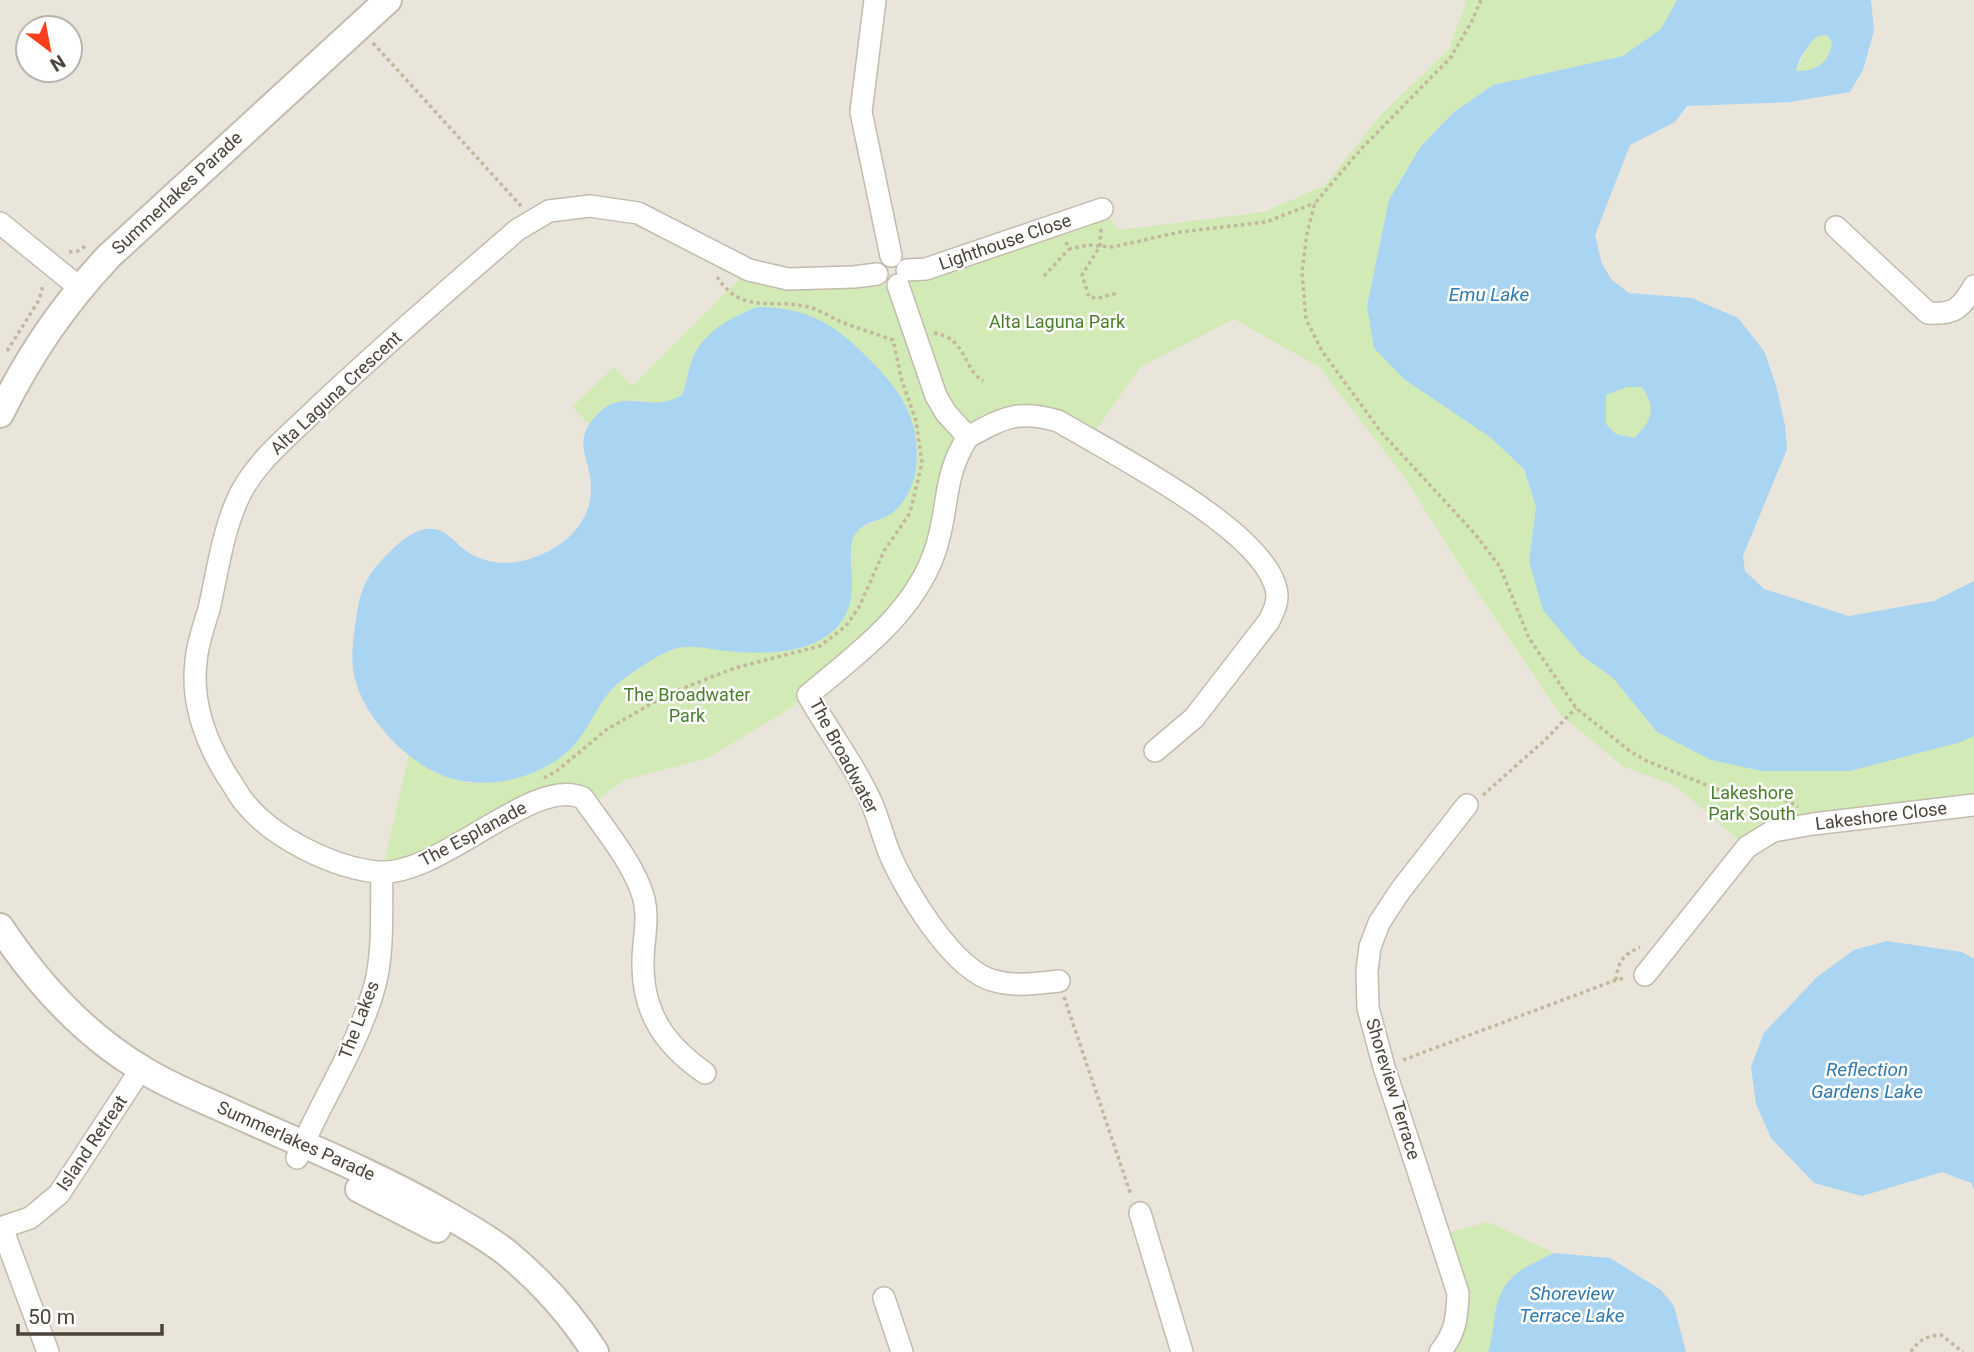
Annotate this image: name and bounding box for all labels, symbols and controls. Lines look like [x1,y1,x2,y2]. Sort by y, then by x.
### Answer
north arrow [14,14,84,84]
text: N [46,50,70,76]
street label: Summerlakes Parade [107,127,246,258]
street label: Lighthouse Close [936,209,1074,274]
water label: Emu Lake [1449,283,1529,306]
park label: Alta Laguna Park [989,311,1126,332]
street label: Alta Laguna Crescent [266,326,406,459]
park label: The Broadwater Park [624,684,750,726]
street label: The Broadwater [805,695,883,817]
park label: Lakeshore Park South [1708,782,1796,824]
street label: The Esplanade [416,797,530,871]
street label: Lakeshore Close [1814,797,1948,834]
street label: The Lakes [334,978,383,1062]
street label: Shoreview Terrace [1362,1016,1425,1162]
water label: Reflection Gardens Lake [1811,1058,1923,1103]
street label: Island Retreat [52,1091,131,1194]
street label: Summerlakes Parade [214,1096,378,1185]
water label: Shoreview Terrace Lake [1520,1282,1625,1327]
scale bar [18,1292,161,1336]
text: 50 m [28,1305,75,1329]

